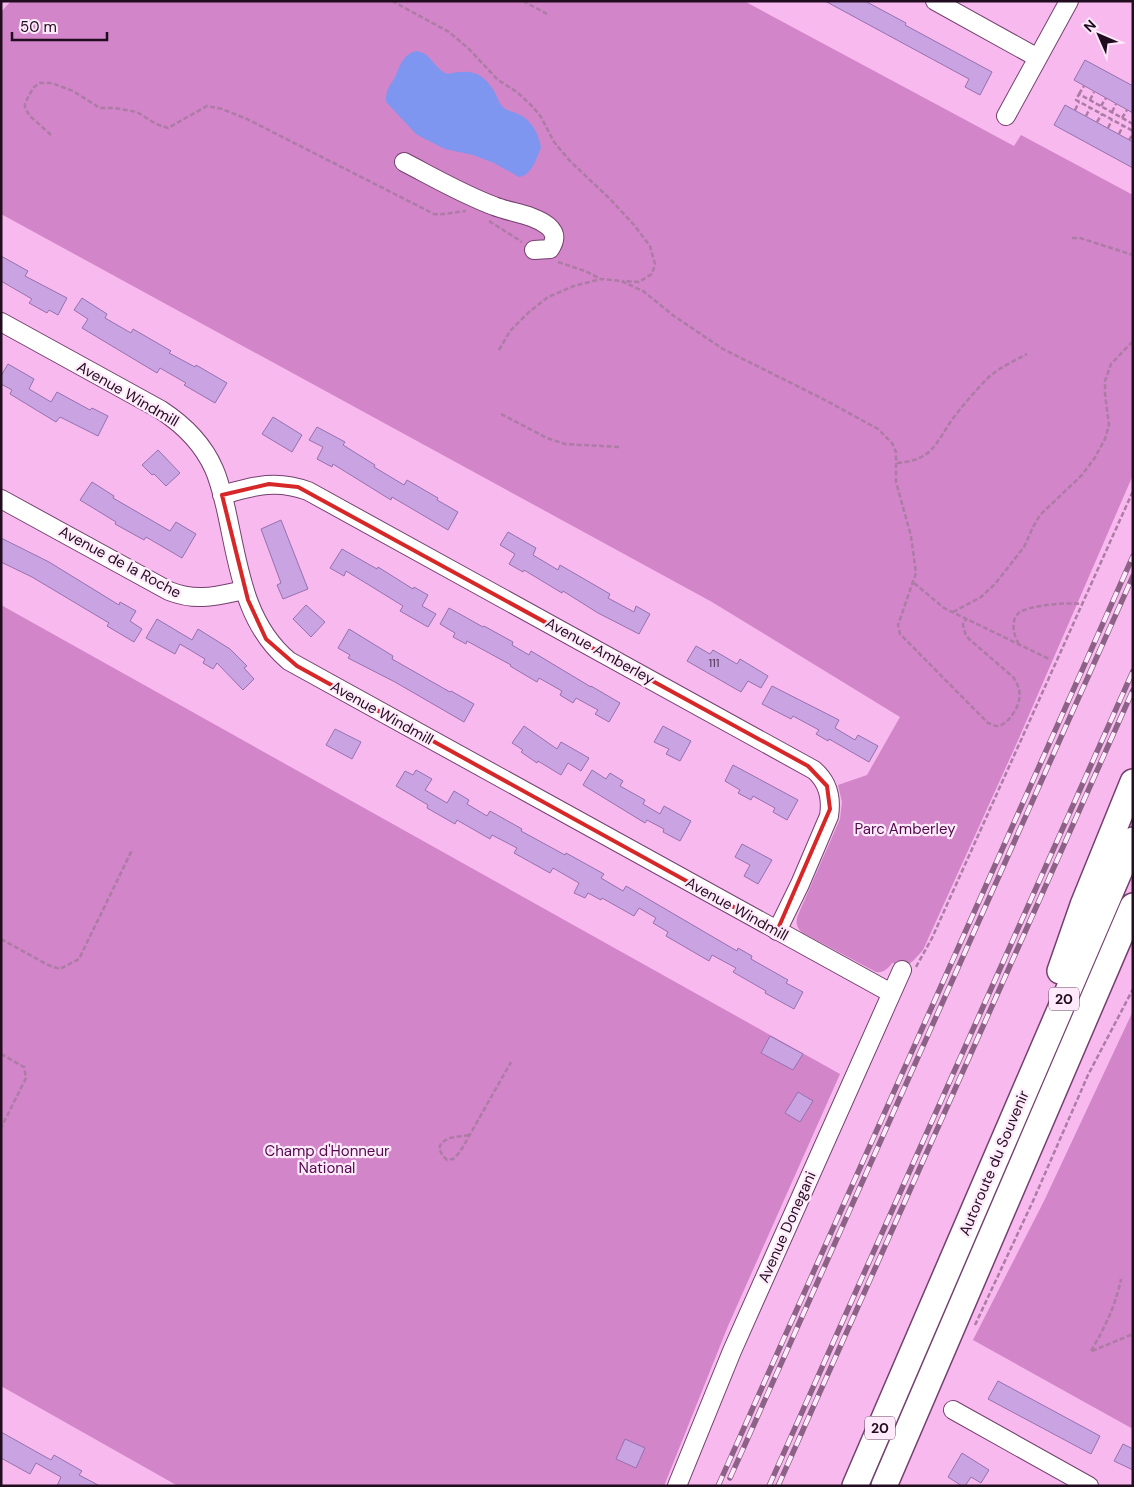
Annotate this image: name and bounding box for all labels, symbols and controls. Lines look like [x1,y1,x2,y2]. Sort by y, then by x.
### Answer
scale bar [12,10,108,42]
north arrow [1074,10,1124,60]
text: N [1080,16,1100,36]
text: 50 m [20,17,57,37]
street label: Avenue Windmill [73,357,183,431]
street label: Avenue de la Roche [56,521,184,603]
street label: Avenue Amberley [542,613,659,690]
house number: 111 [708,655,720,671]
street label: Avenue Windmill [327,676,437,750]
park label: Parc Amberley [854,819,956,839]
street label: Avenue Windmill [682,872,792,946]
road number: 20 [1049,988,1079,1011]
street label: Autoroute du Souvenir [954,1087,1034,1239]
park label: Champ d'Honneur National [264,1141,390,1178]
street label: Avenue Donegani [753,1168,821,1286]
road number: 20 [865,1416,895,1440]

